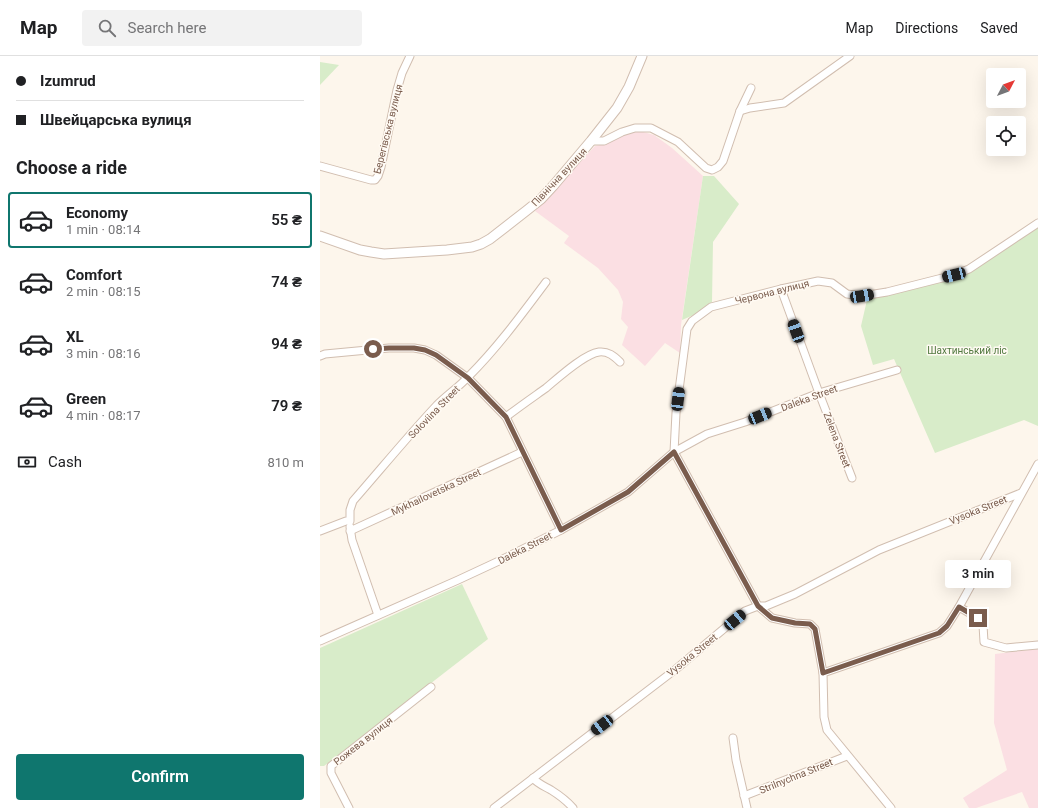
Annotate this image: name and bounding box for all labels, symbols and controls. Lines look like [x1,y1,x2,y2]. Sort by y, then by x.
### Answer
search box [82,10,362,46]
text: Map [20,16,58,39]
icon: search [96,17,118,39]
text: Search here [128,19,206,37]
text: Map [846,20,873,36]
text: Directions [895,20,958,36]
text: Saved [980,20,1018,36]
north arrow [986,68,1026,108]
map controls [986,68,1026,156]
text: Izumrud [40,72,96,90]
street label: Берегівська вулиця [372,83,404,175]
text: Швейцарська вулиця [40,111,192,129]
button: locate [986,116,1026,156]
street label: Північна вулиця [529,146,589,208]
text: Choose a ride [16,157,127,178]
icon: car [18,202,54,238]
text: Economy [66,204,128,222]
text: 55 ₴ [271,211,302,229]
text: 1 min · 08:14 [66,222,141,237]
icon: car [18,264,54,300]
text: Comfort [66,266,122,284]
car [941,266,967,284]
text: 74 ₴ [271,273,302,291]
street label: Червона вулиця [734,277,810,307]
text: 2 min · 08:15 [66,284,141,299]
car [849,288,875,304]
car [786,318,806,344]
icon: car [18,326,54,362]
text: XL [66,328,84,346]
text: 94 ₴ [271,335,302,353]
route start [364,340,382,358]
park label: Шахтинський ліс [927,345,1007,356]
text: 3 min · 08:16 [66,346,141,361]
street label: Soloviina Street [406,383,462,441]
street label: Daleka Street [779,383,839,413]
car [671,386,685,412]
icon: car [18,388,54,424]
text: Green [66,390,106,408]
text: 79 ₴ [271,397,302,415]
car [747,406,773,426]
text: 4 min · 08:17 [66,408,141,423]
street label: Zelena Street [821,411,853,469]
icon: cash [16,451,38,473]
text: Cash [48,453,82,471]
text: 810 m [267,455,304,470]
street label: Mykhailovetska Street [389,466,483,518]
street label: Vysoka Street [948,493,1008,527]
street label: Daleka Street [496,530,554,566]
callout: 3 min [945,560,1011,588]
text: 3 min [962,566,994,581]
car [722,608,748,632]
route end [969,609,987,627]
street label: Vysoka Street [665,631,719,679]
car [589,713,615,737]
street label: Рожева вулиця [331,715,395,767]
button: Confirm [16,754,304,800]
street label: Strilnychna Street [758,756,834,796]

